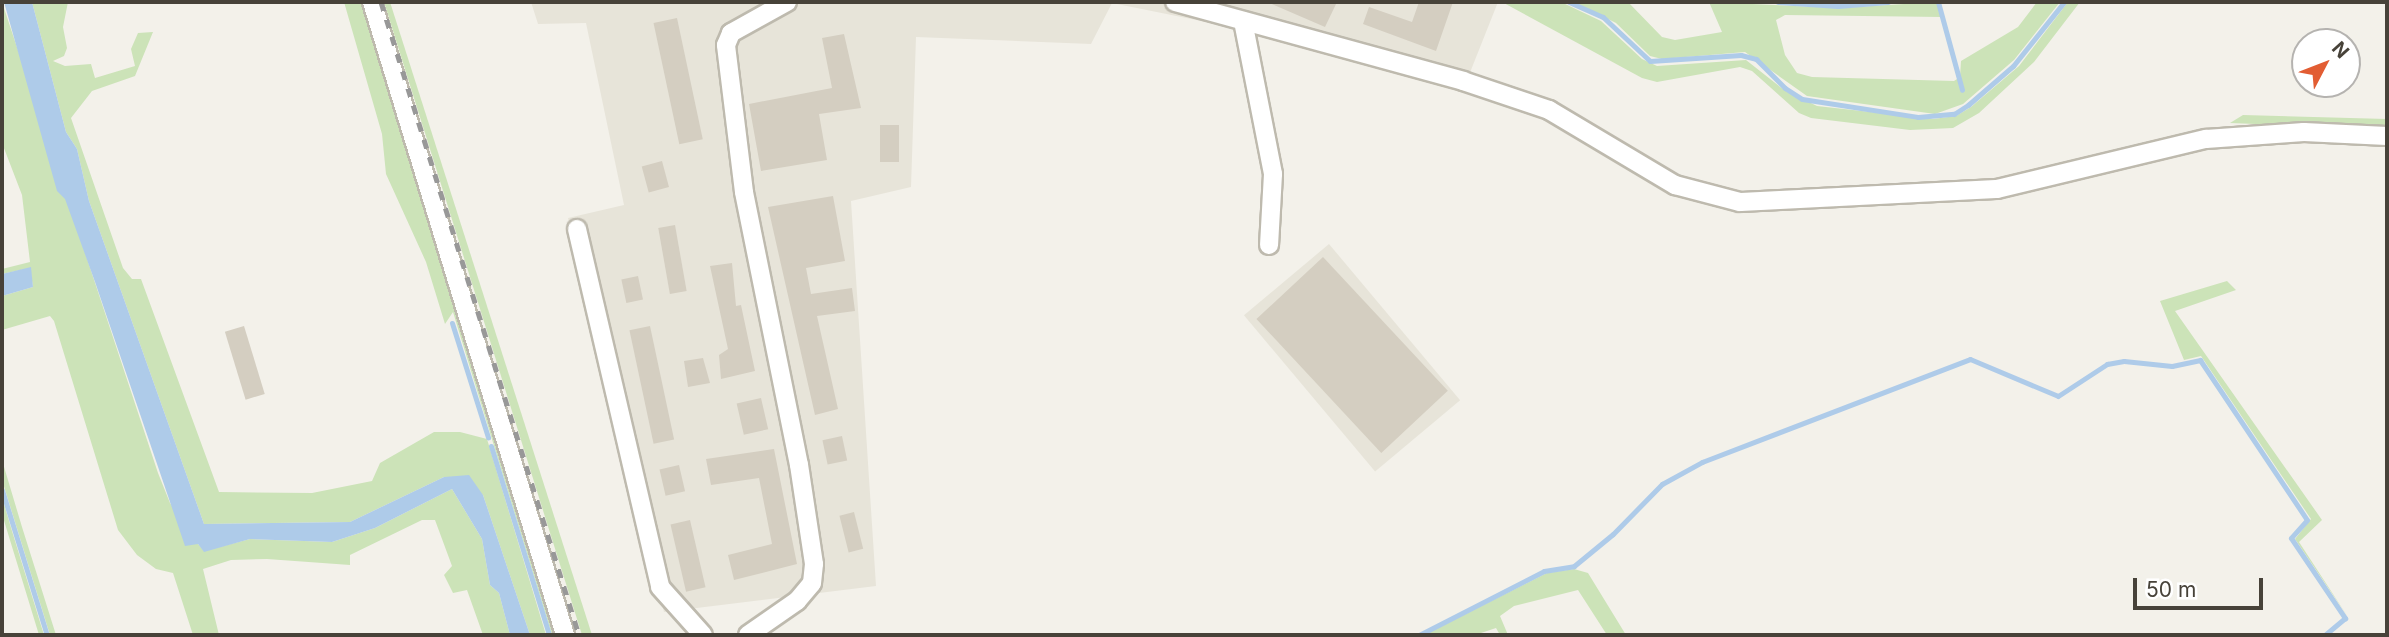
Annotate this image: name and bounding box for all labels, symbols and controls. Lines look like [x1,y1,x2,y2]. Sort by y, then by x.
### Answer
north arrow [2291,28,2361,98]
text: N [2327,37,2354,63]
scale bar [2137,564,2266,608]
text: 50 m [2146,577,2196,602]

